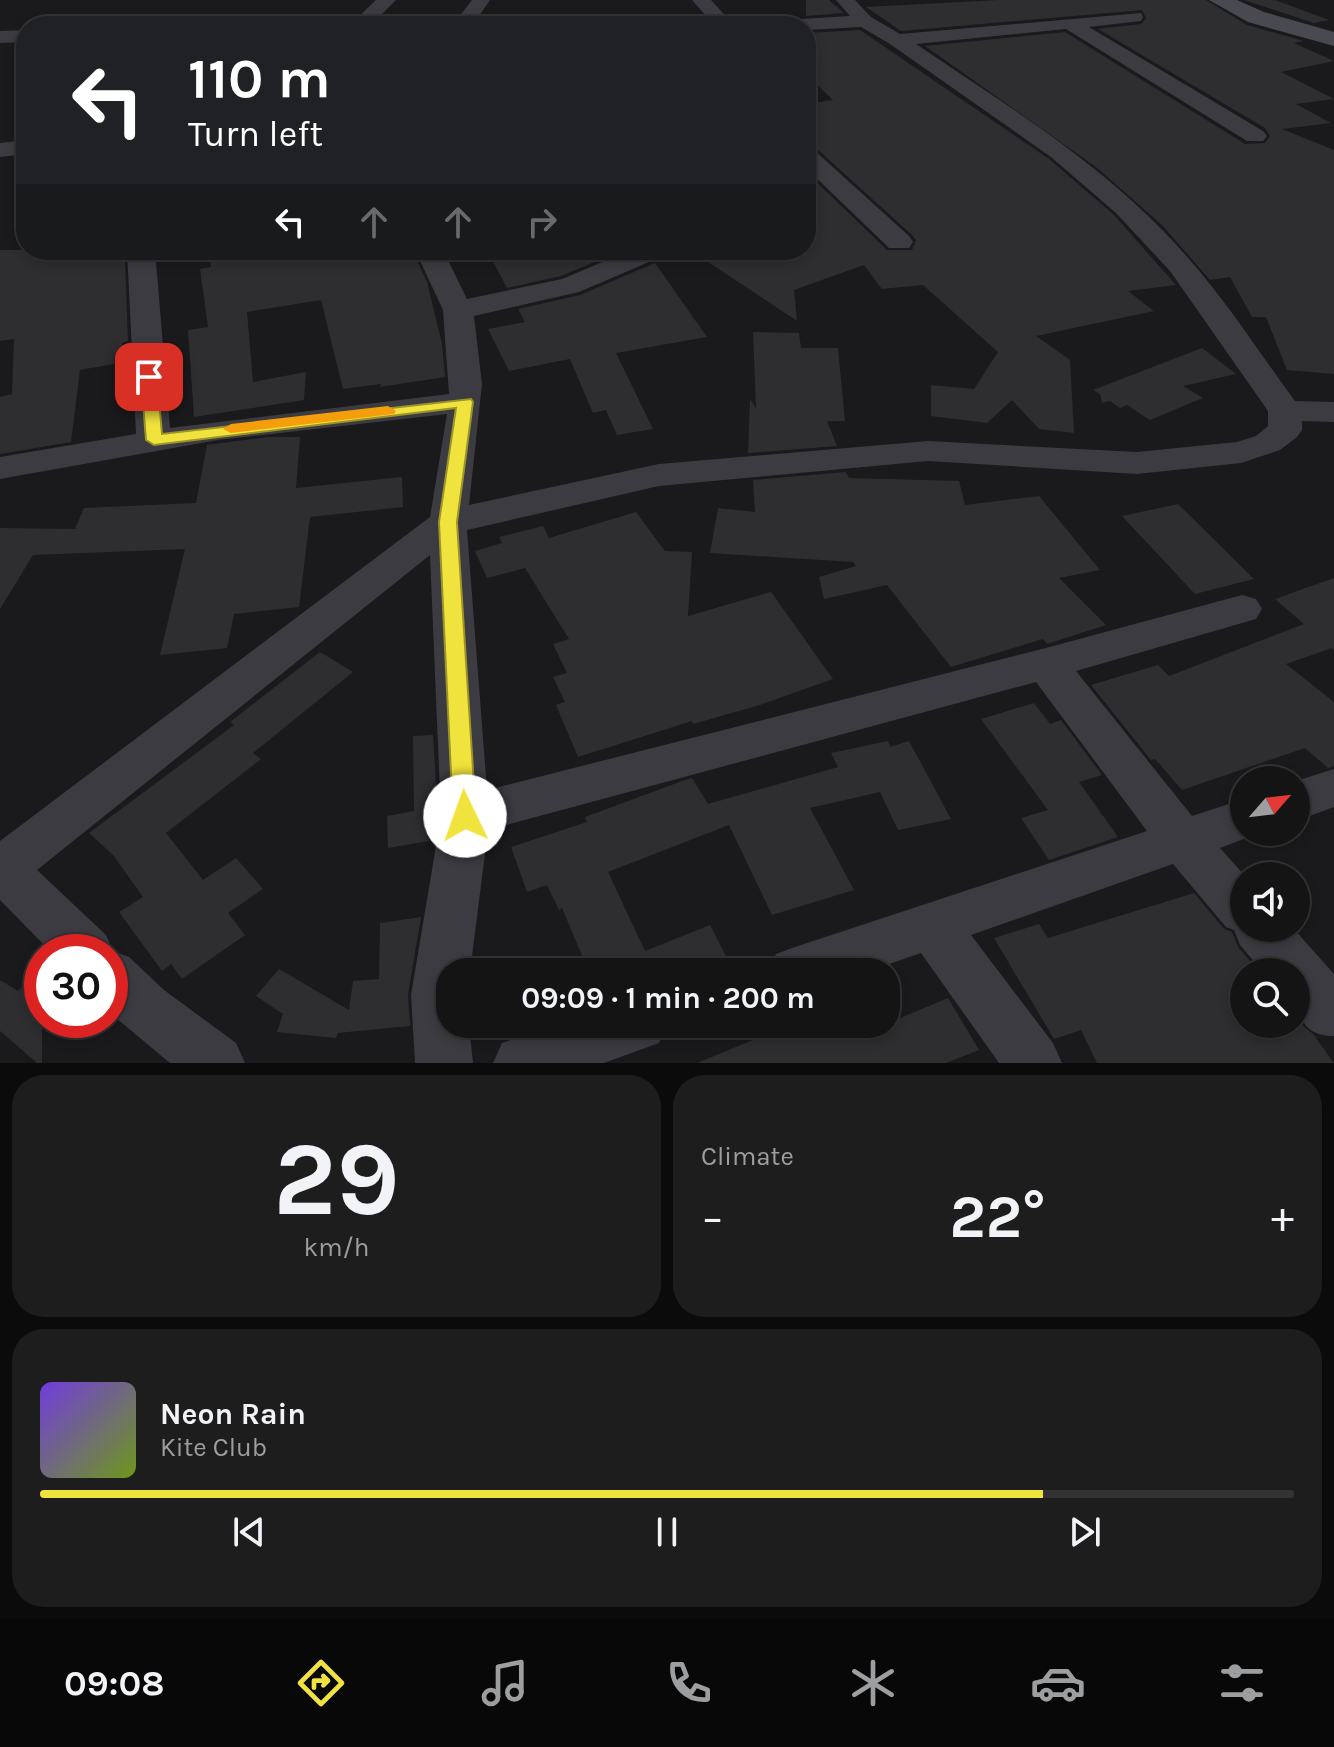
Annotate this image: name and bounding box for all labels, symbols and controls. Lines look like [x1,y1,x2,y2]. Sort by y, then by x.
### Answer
text: 110 m [188,46,331,111]
icon: left [56,48,160,152]
text: Turn left [188,113,323,155]
icon: left [268,200,312,244]
icon: ahead [352,200,396,244]
icon: ahead [436,200,480,244]
icon: right [520,200,564,244]
pin [115,343,183,411]
icon: arrive [127,355,171,399]
north arrow [1230,766,1310,846]
map controls [1230,766,1310,1038]
position arrow [423,774,507,858]
button: sound [1230,862,1310,942]
speed limit sign: 30 [24,934,128,1038]
button: search [1230,958,1310,1038]
text: 09:09 · 1 min · 200 m [521,980,815,1016]
text: 29 [273,1119,400,1240]
text: Climate [701,1141,794,1172]
text: 22° [950,1182,1045,1252]
text: − [701,1192,724,1243]
text: + [1271,1192,1294,1243]
text: km/h [304,1232,369,1263]
text: Neon Rain [160,1396,306,1432]
text: Kite Club [160,1432,267,1463]
icon: previous [227,1510,271,1554]
icon: pause [645,1510,689,1554]
icon: next [1063,1510,1107,1554]
icon: directions [293,1655,349,1711]
icon: music [477,1655,533,1711]
icon: phone [661,1655,717,1711]
icon: climate [845,1655,901,1711]
icon: car [1030,1655,1086,1711]
icon: filters [1214,1655,1270,1711]
text: 09:08 [64,1662,165,1704]

